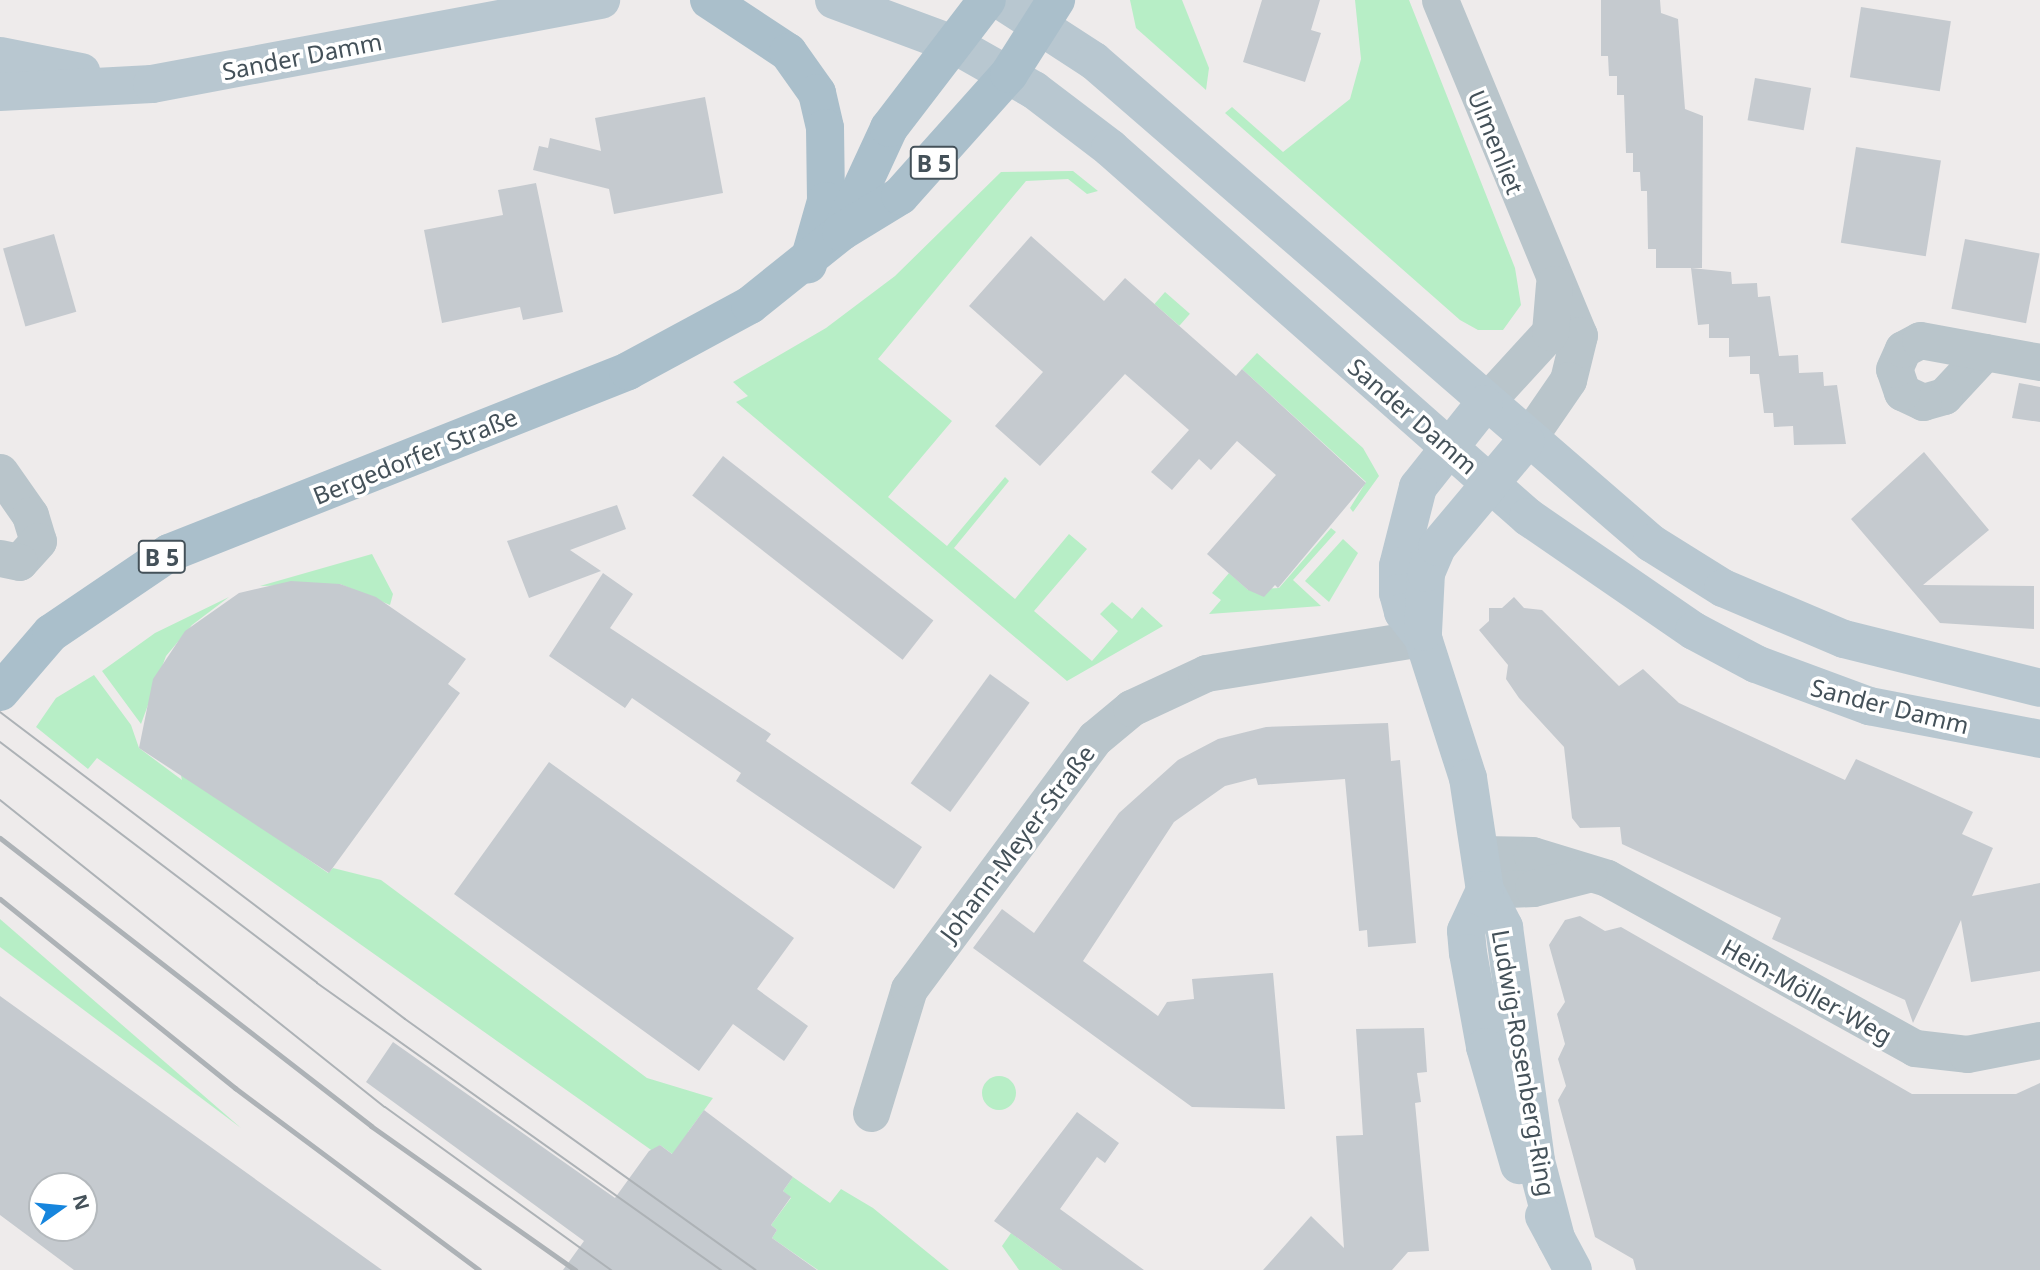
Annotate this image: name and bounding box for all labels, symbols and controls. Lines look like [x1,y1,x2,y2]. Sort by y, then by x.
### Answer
street label: Sander Damm [220,26,384,86]
street label: Ulmenliet [1462,86,1530,198]
road number: B 5 [909,144,958,182]
street label: Sander Damm [1343,352,1483,480]
street label: Bergedorfer Straße [309,402,521,510]
road number: B 5 [138,538,186,576]
street label: Sander Damm [1808,672,1972,740]
street label: Johann-Meyer-Straße [934,739,1100,947]
street label: Ludwig-Rosenberg-Ring [1486,927,1562,1199]
street label: Hein-Möller-Weg [1717,932,1897,1050]
north arrow [28,1172,98,1242]
text: N [67,1191,96,1213]

